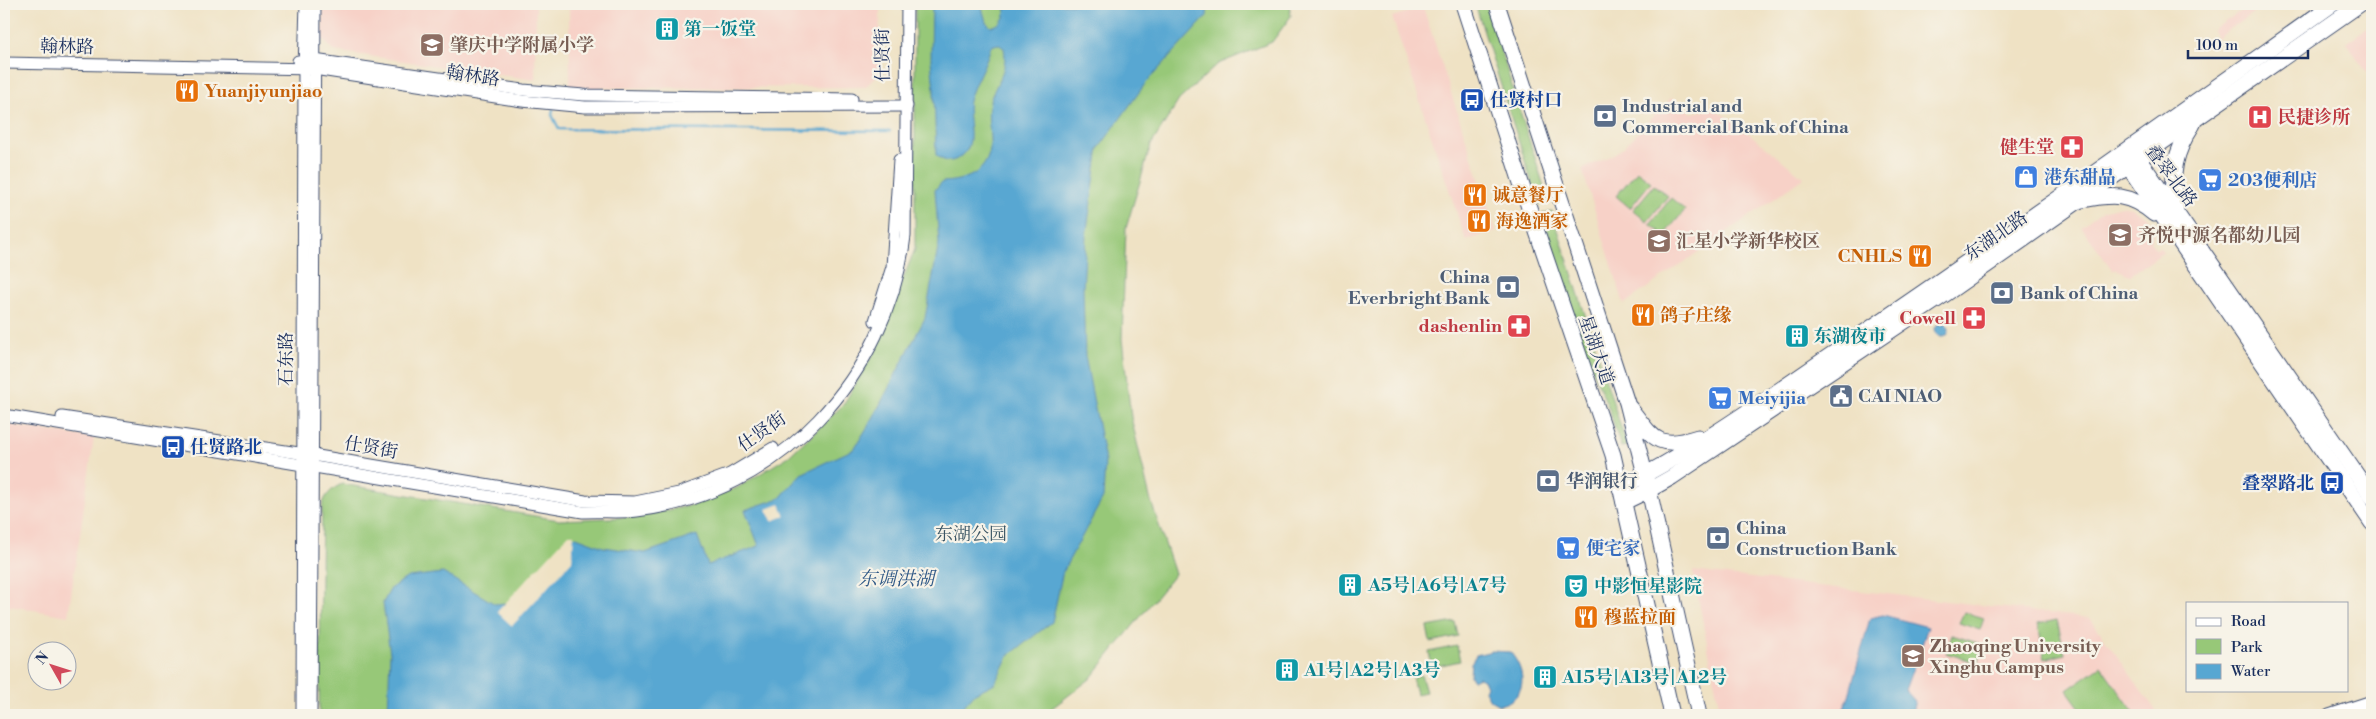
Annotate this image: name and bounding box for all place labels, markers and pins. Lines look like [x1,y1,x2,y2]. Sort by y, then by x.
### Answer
building icon: 第一饭堂 [654,16,680,42]
place label: 第一饭堂 [684,18,756,41]
school or university icon: 肇庆中学附属小学 [419,32,445,58]
place label: 肇庆中学附属小学 [450,34,594,57]
restaurant icon: Yuanjiyunjiao [174,78,200,104]
place label: Yuanjiyunjiao [204,80,322,103]
bus stop icon: 仕贤村口 [1459,87,1485,113]
place label: 仕贤村口 [1490,89,1562,112]
place label: Industrial and Commercial Bank of China [1622,95,1849,139]
bank icon: Industrial and Commercial Bank of China [1592,103,1618,129]
hospital icon: 民捷诊所 [2247,104,2273,130]
place label: 民捷诊所 [2278,106,2351,129]
pharmacy icon: 健生堂 [2059,134,2085,160]
place label: 健生堂 [2000,136,2054,159]
shop icon: 港东甜品 [2013,164,2039,190]
place label: 港东甜品 [2044,166,2116,189]
supermarket icon: 203便利店 [2197,167,2223,193]
place label: 203便利店 [2228,169,2317,192]
restaurant icon: 诚意餐厅 [1462,182,1488,208]
place label: 诚意餐厅 [1492,184,1564,207]
restaurant icon: 海逸酒家 [1466,208,1492,234]
place label: 海逸酒家 [1496,210,1568,233]
school or university icon: 齐悦中源名都幼儿园 [2107,222,2133,248]
place label: 齐悦中源名都幼儿园 [2138,224,2300,247]
school or university icon: 汇星小学新华校区 [1646,228,1672,254]
place label: 汇星小学新华校区 [1676,230,1820,253]
restaurant icon: CNHLS [1907,243,1933,269]
place label: CNHLS [1837,245,1902,268]
place label: China Everbright Bank [1348,266,1491,310]
bank icon: China Everbright Bank [1495,274,1521,300]
bank icon: Bank of China [1989,280,2015,306]
place label: Bank of China [2020,282,2139,305]
restaurant icon: 鸽子庄缘 [1630,302,1656,328]
place label: 鸽子庄缘 [1660,304,1732,327]
pharmacy icon: Cowell [1961,305,1987,331]
place label: Cowell [1899,307,1956,330]
pharmacy icon: dashenlin [1506,313,1532,339]
place label: dashenlin [1419,315,1502,338]
building icon: 东湖夜市 [1784,323,1810,349]
place label: 东湖夜市 [1814,325,1886,348]
public building icon: CAI NIAO [1828,383,1854,409]
supermarket icon: Meiyijia [1707,385,1733,411]
place label: CAI NIAO [1858,385,1942,408]
place label: Meiyijia [1738,387,1806,410]
bus stop icon: 仕贤路北 [160,434,186,460]
place label: 仕贤路北 [190,436,262,459]
bank icon: 华润银行 [1535,468,1561,494]
place label: 华润银行 [1566,470,1638,493]
bus stop icon: 叠翠路北 [2319,470,2345,496]
place label: 叠翠路北 [2242,472,2314,495]
place label: China Construction Bank [1736,517,1898,561]
bank icon: China Construction Bank [1705,525,1731,551]
supermarket icon: 便宅家 [1555,535,1581,561]
place label: 便宅家 [1586,537,1640,560]
building icon: A5号|A6号|A7号 [1337,572,1363,598]
theatre icon: 中影恒星影院 [1563,573,1589,599]
place label: A5号|A6号|A7号 [1367,574,1507,597]
place label: 中影恒星影院 [1594,575,1702,598]
restaurant icon: 穆蓝拉面 [1573,604,1599,630]
place label: 穆蓝拉面 [1604,606,1676,629]
place label: Zhaoqing University Xinghu Campus [1929,635,2102,679]
school or university icon: Zhaoqing University Xinghu Campus [1900,643,1926,669]
building icon: A1号|A2号|A3号 [1274,657,1300,683]
place label: A1号|A2号|A3号 [1303,659,1441,682]
building icon: A15号|A13号|A12号 [1532,664,1558,690]
place label: A15号|A13号|A12号 [1561,666,1727,689]

